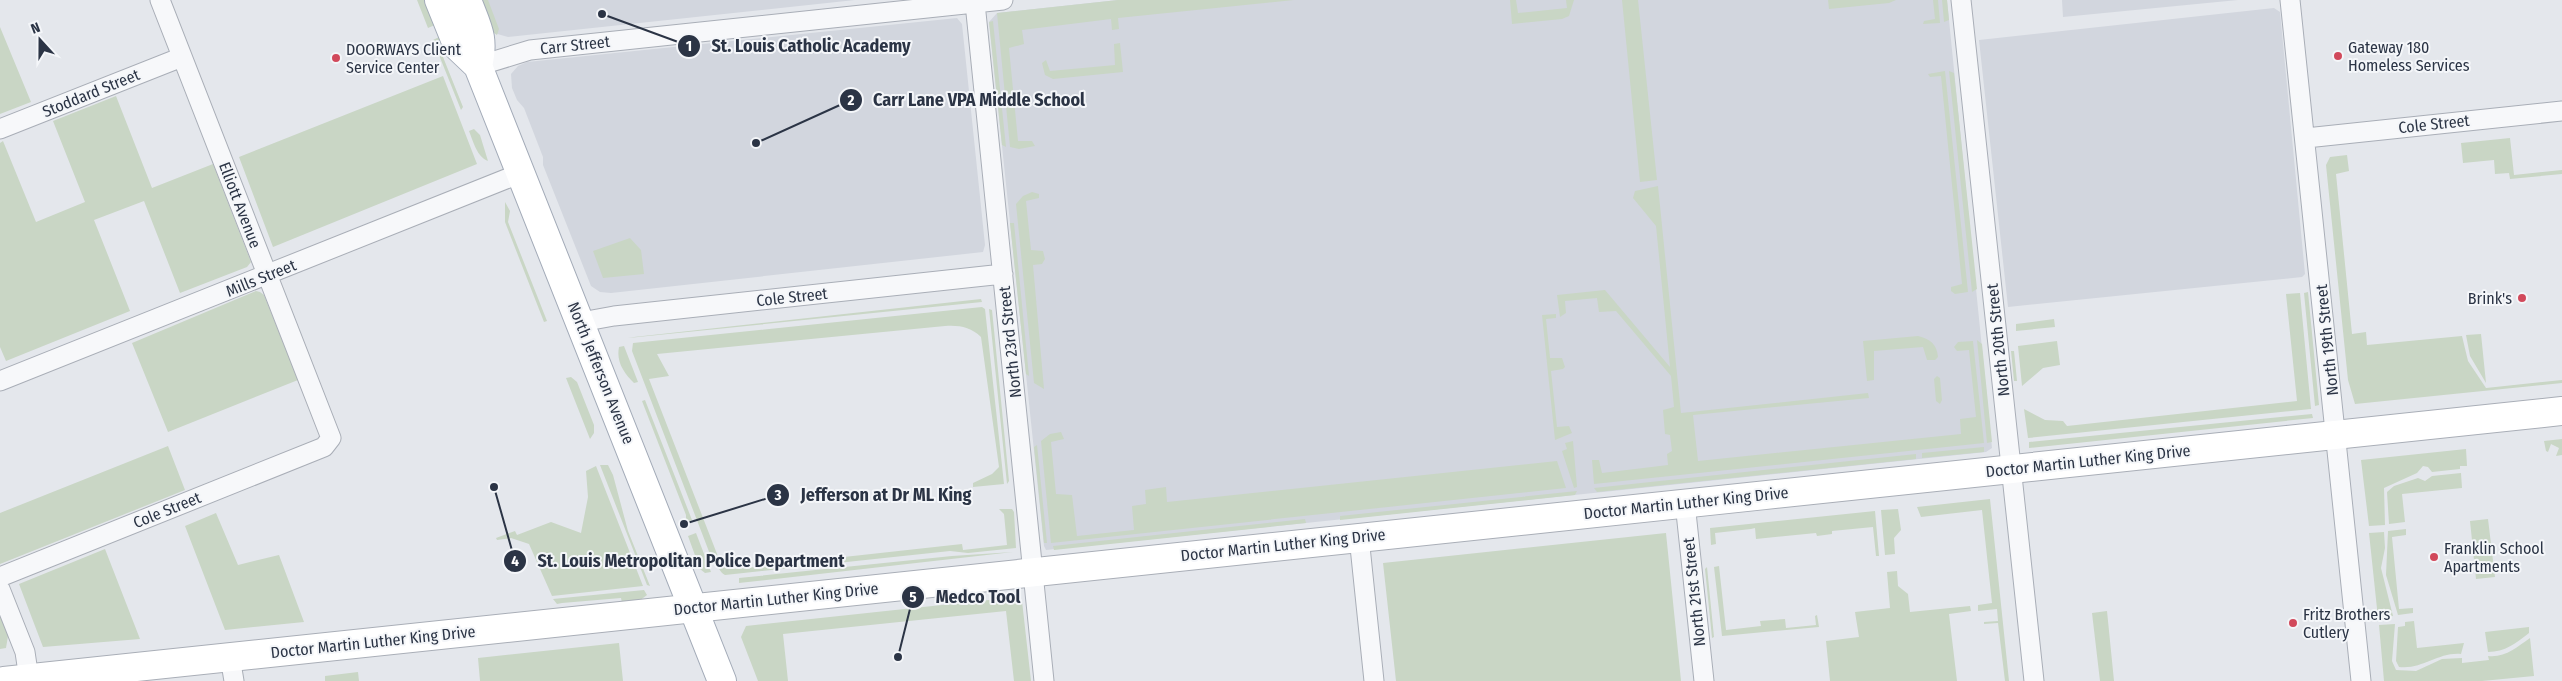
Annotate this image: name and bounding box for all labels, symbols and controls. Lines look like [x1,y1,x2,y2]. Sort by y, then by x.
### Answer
north arrow [15,15,65,65]
text: N [29,19,42,38]
callout: St. Louis Catholic Academy [677,30,921,63]
street label: Carr Street [539,32,612,58]
text: St. Louis Catholic Academy [711,35,911,57]
text: 1 [686,37,692,55]
place label: Gateway 180 Homeless Services [2348,38,2470,75]
place label: DOORWAYS Client Service Center [346,40,462,77]
marker: Gateway 180 Homeless Services [2332,50,2344,62]
marker: DOORWAYS Client Service Center [330,52,342,64]
street label: Stoddard Street [40,65,143,121]
callout: Carr Lane VPA Middle School [838,83,1095,116]
text: Carr Lane VPA Middle School [873,89,1085,111]
text: 2 [847,91,855,109]
street label: Cole Street [2398,111,2471,137]
street label: Elliott Avenue [215,159,265,251]
street label: Mills Street [223,255,299,301]
street label: North 20th Street [1983,282,2013,397]
street label: North 19th Street [2312,283,2342,397]
street label: Cole Street [756,284,829,310]
street label: North 23rd Street [995,284,1025,399]
place label: Brink's [2468,289,2512,308]
marker: Brink's [2516,292,2528,304]
street label: North Jefferson Avenue [564,299,638,447]
street label: Doctor Martin Luther King Drive [1985,441,2191,481]
callout: Jefferson at Dr ML King [766,479,981,512]
street label: Doctor Martin Luther King Drive [1583,483,1789,523]
text: Jefferson at Dr ML King [800,484,971,506]
text: 3 [773,486,782,504]
street label: Cole Street [130,488,204,532]
street label: Doctor Martin Luther King Drive [1180,525,1386,565]
street label: North 21st Street [1679,536,1709,647]
place label: Franklin School Apartments [2444,539,2544,576]
callout: St. Louis Metropolitan Police Department [502,544,854,577]
text: St. Louis Metropolitan Police Department [537,550,845,572]
marker: Franklin School Apartments [2428,551,2440,563]
text: 4 [511,552,519,570]
street label: Doctor Martin Luther King Drive [673,579,879,619]
callout: Medco Tool [900,580,1030,613]
text: Medco Tool [936,586,1020,608]
text: 5 [909,588,917,606]
place label: Fritz Brothers Cutlery [2303,605,2391,642]
marker: Fritz Brothers Cutlery [2287,617,2299,629]
street label: Doctor Martin Luther King Drive [270,622,476,662]

